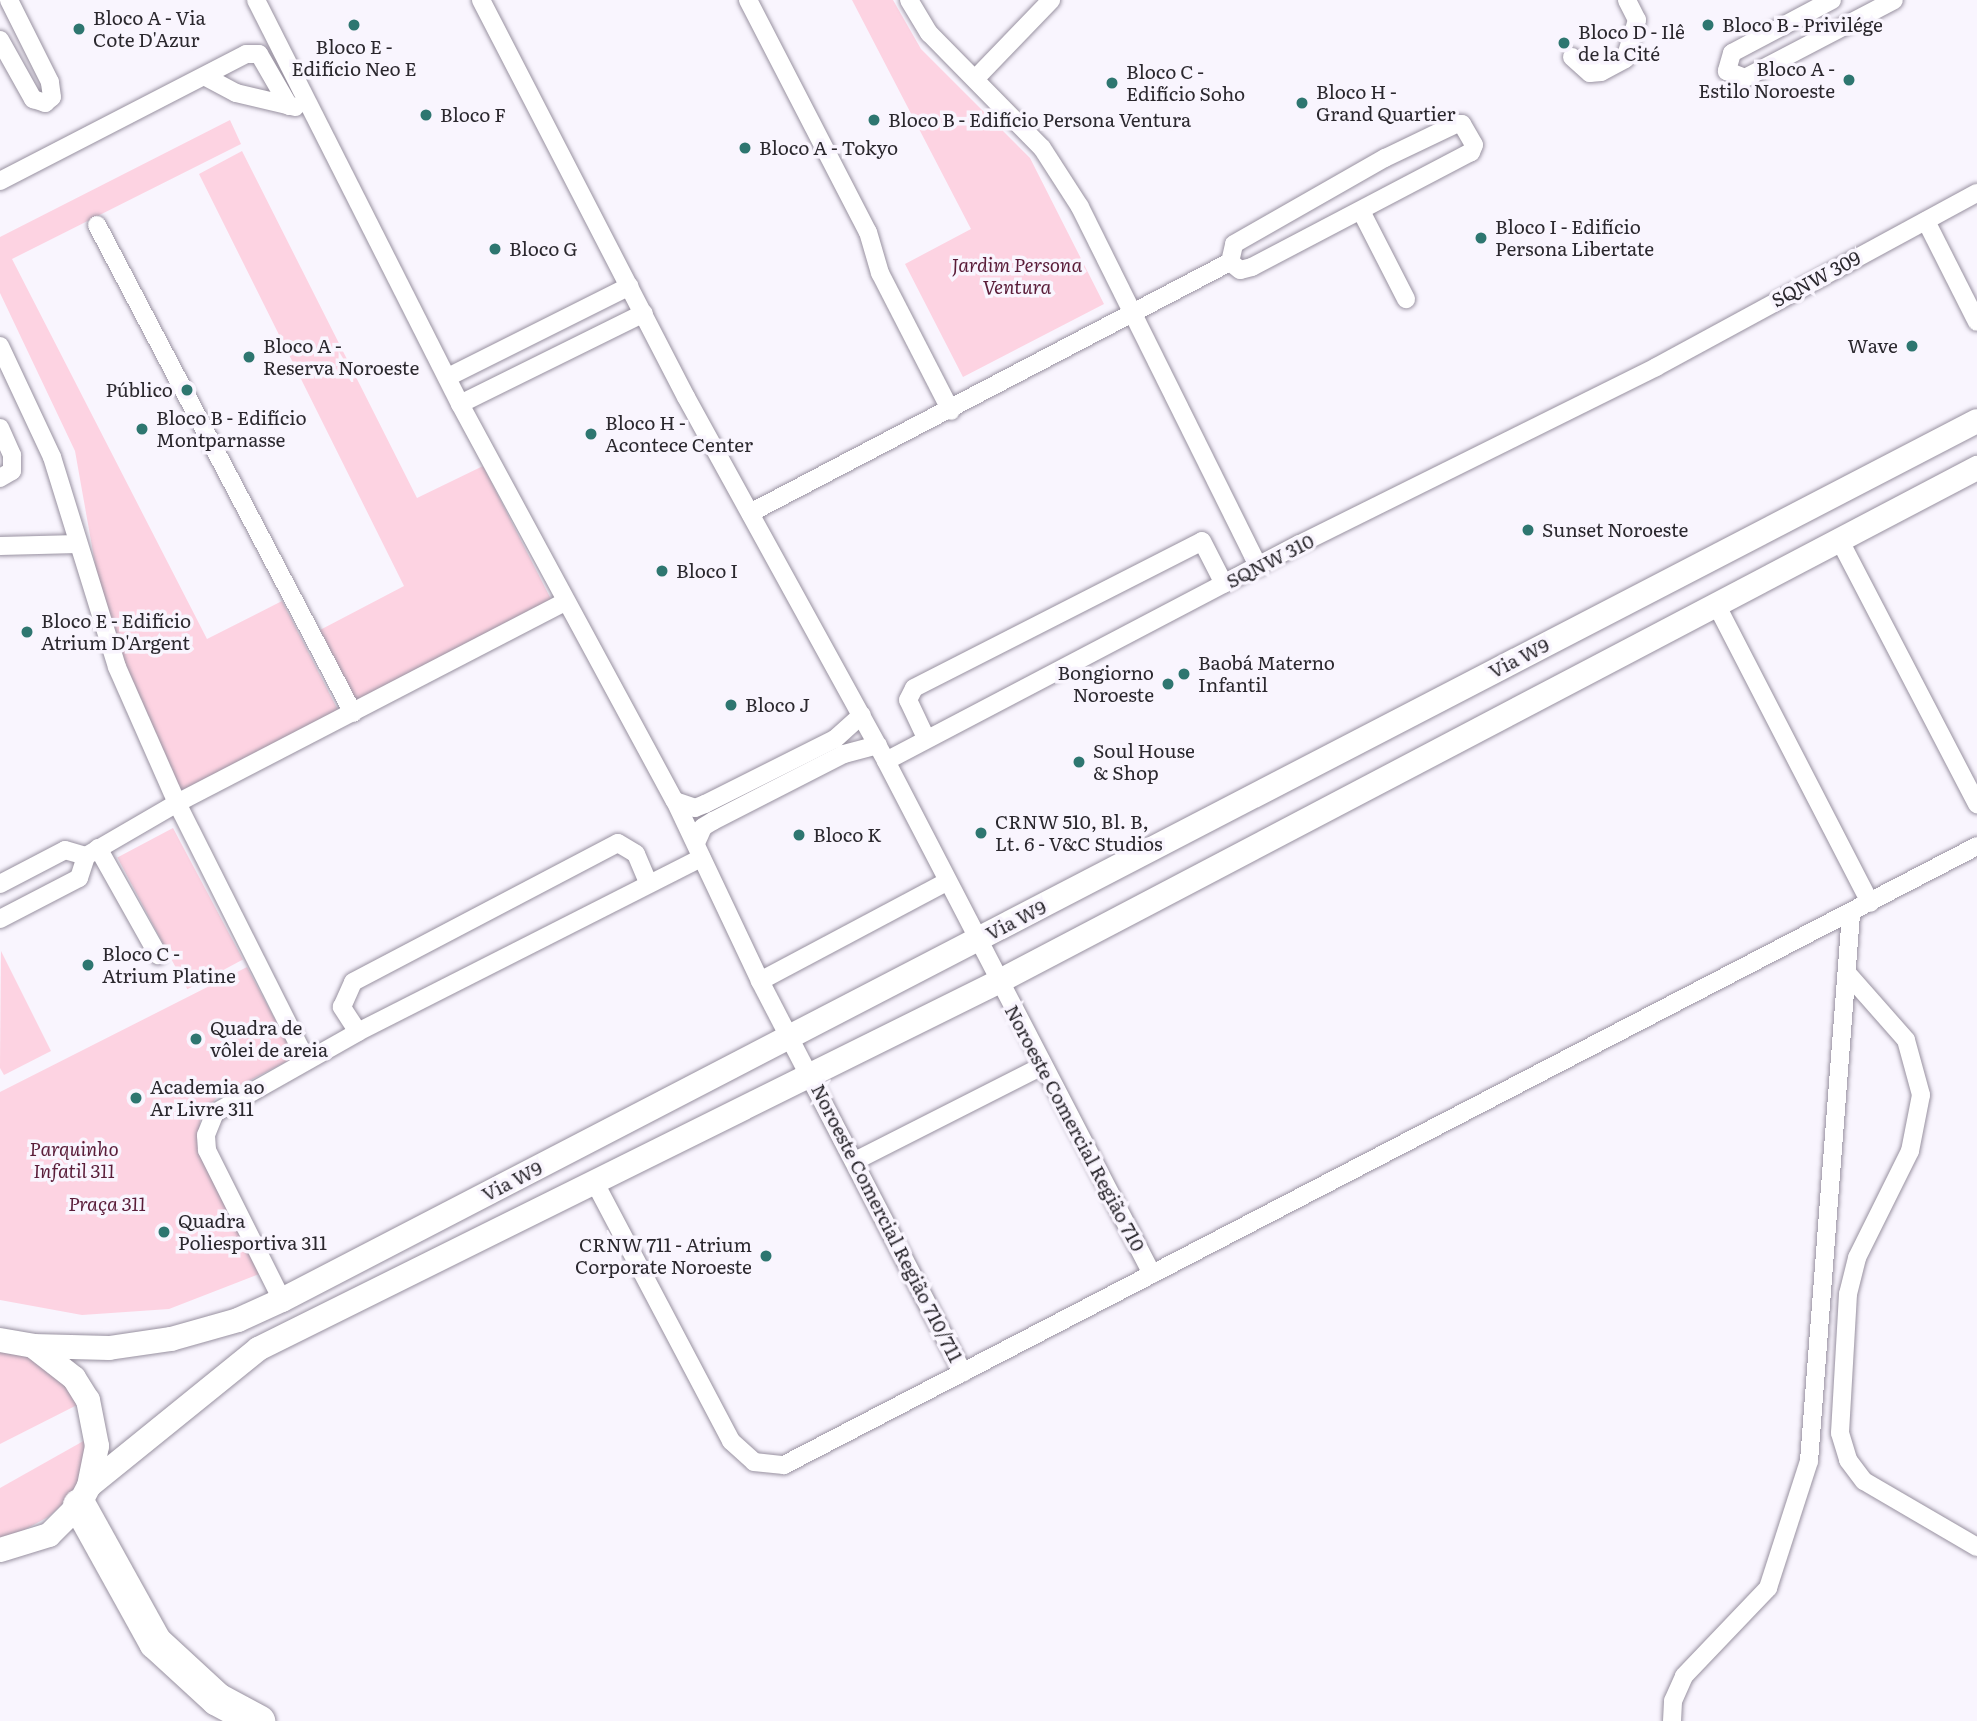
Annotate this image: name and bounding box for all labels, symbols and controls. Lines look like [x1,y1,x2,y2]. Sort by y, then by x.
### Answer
place label: Bloco A - Via Cote D'Azur [93,7,206,51]
place label: Bloco B - Privilége [1722,14,1883,36]
marker: Bloco E - Edifício Neo E [346,17,362,33]
marker: Bloco B - Privilége [1700,17,1716,33]
marker: Bloco A - Via Cote D'Azur [71,21,87,37]
place label: Bloco D - Ilê de la Cité [1578,21,1685,65]
marker: Bloco D - Ilê de la Cité [1556,35,1572,51]
place label: Bloco E - Edifício Neo E [291,36,417,80]
place label: Bloco A - Estilo Noroeste [1698,58,1835,102]
place label: Bloco C - Edifício Soho [1126,61,1245,105]
marker: Bloco A - Estilo Noroeste [1841,72,1857,88]
marker: Bloco C - Edifício Soho [1104,75,1120,91]
place label: Bloco H - Grand Quartier [1316,81,1455,125]
marker: Bloco H - Grand Quartier [1294,95,1310,111]
place label: Bloco F [440,104,506,126]
marker: Bloco F [418,107,434,123]
place label: Bloco B - Edifício Persona Ventura [888,109,1191,131]
marker: Bloco B - Edifício Persona Ventura [866,112,882,128]
place label: Bloco A - Tokyo [759,137,898,159]
marker: Bloco A - Tokyo [737,140,753,156]
place label: Bloco I - Edifício Persona Libertate [1495,216,1654,260]
marker: Bloco I - Edifício Persona Libertate [1473,230,1489,246]
place label: Bloco G [509,238,577,260]
marker: Bloco G [487,241,503,257]
street label: SQNW 309 [1768,246,1864,312]
park label: Jardim Persona Ventura [952,254,1082,298]
place label: Bloco A - Reserva Noroeste [263,335,419,379]
place label: Wave [1847,335,1898,357]
marker: Wave [1904,338,1920,354]
marker: Bloco A - Reserva Noroeste [241,349,257,365]
place label: Público [105,379,173,401]
marker: Público [179,382,195,398]
place label: Bloco B - Edifício Montparnasse [156,407,307,451]
place label: Bloco H - Acontece Center [605,412,753,456]
marker: Bloco B - Edifício Montparnasse [134,421,150,437]
marker: Bloco H - Acontece Center [583,426,599,442]
place label: Sunset Noroeste [1542,519,1688,541]
marker: Sunset Noroeste [1520,522,1536,538]
street label: SQNW 310 [1222,529,1318,593]
place label: Bloco I [676,560,738,582]
marker: Bloco I [654,563,670,579]
place label: Bloco E - Edifício Atrium D'Argent [41,610,191,654]
marker: Bloco E - Edifício Atrium D'Argent [19,624,35,640]
street label: Via W9 [1485,633,1553,683]
place label: Baobá Materno Infantil [1198,652,1335,696]
place label: Bongiorno Noroeste [1057,662,1154,706]
marker: Baobá Materno Infantil [1176,666,1192,682]
marker: Bongiorno Noroeste [1160,676,1176,692]
place label: Bloco J [745,694,810,716]
marker: Bloco J [723,697,739,713]
place label: Soul House & Shop [1093,740,1195,784]
marker: Soul House & Shop [1071,754,1087,770]
place label: CRNW 510, Bl. B, Lt. 6 - V&C Studios [995,811,1163,855]
place label: Bloco K [813,824,881,846]
marker: CRNW 510, Bl. B, Lt. 6 - V&C Studios [973,825,989,841]
marker: Bloco K [791,827,807,843]
street label: Via W9 [982,895,1050,945]
place label: Bloco C - Atrium Platine [102,943,236,987]
marker: Bloco C - Atrium Platine [80,957,96,973]
street label: Noroeste Comercial Região 710 [1000,1001,1150,1255]
place label: Quadra de vôlei de areia [210,1017,328,1061]
marker: Quadra de vôlei de areia [188,1031,204,1047]
place label: Academia ao Ar Livre 311 [150,1076,265,1120]
street label: Noroeste Comercial Região 710/711 [807,1080,967,1366]
marker: Academia ao Ar Livre 311 [128,1090,144,1106]
park label: Parquinho Infatil 311 [29,1138,119,1182]
street label: Via W9 [478,1156,546,1206]
park label: Praça 311 [68,1193,146,1215]
place label: Quadra Poliesportiva 311 [178,1210,327,1254]
marker: Quadra Poliesportiva 311 [156,1224,172,1240]
place label: CRNW 711 - Atrium Corporate Noroeste [575,1234,752,1278]
marker: CRNW 711 - Atrium Corporate Noroeste [758,1248,774,1264]

